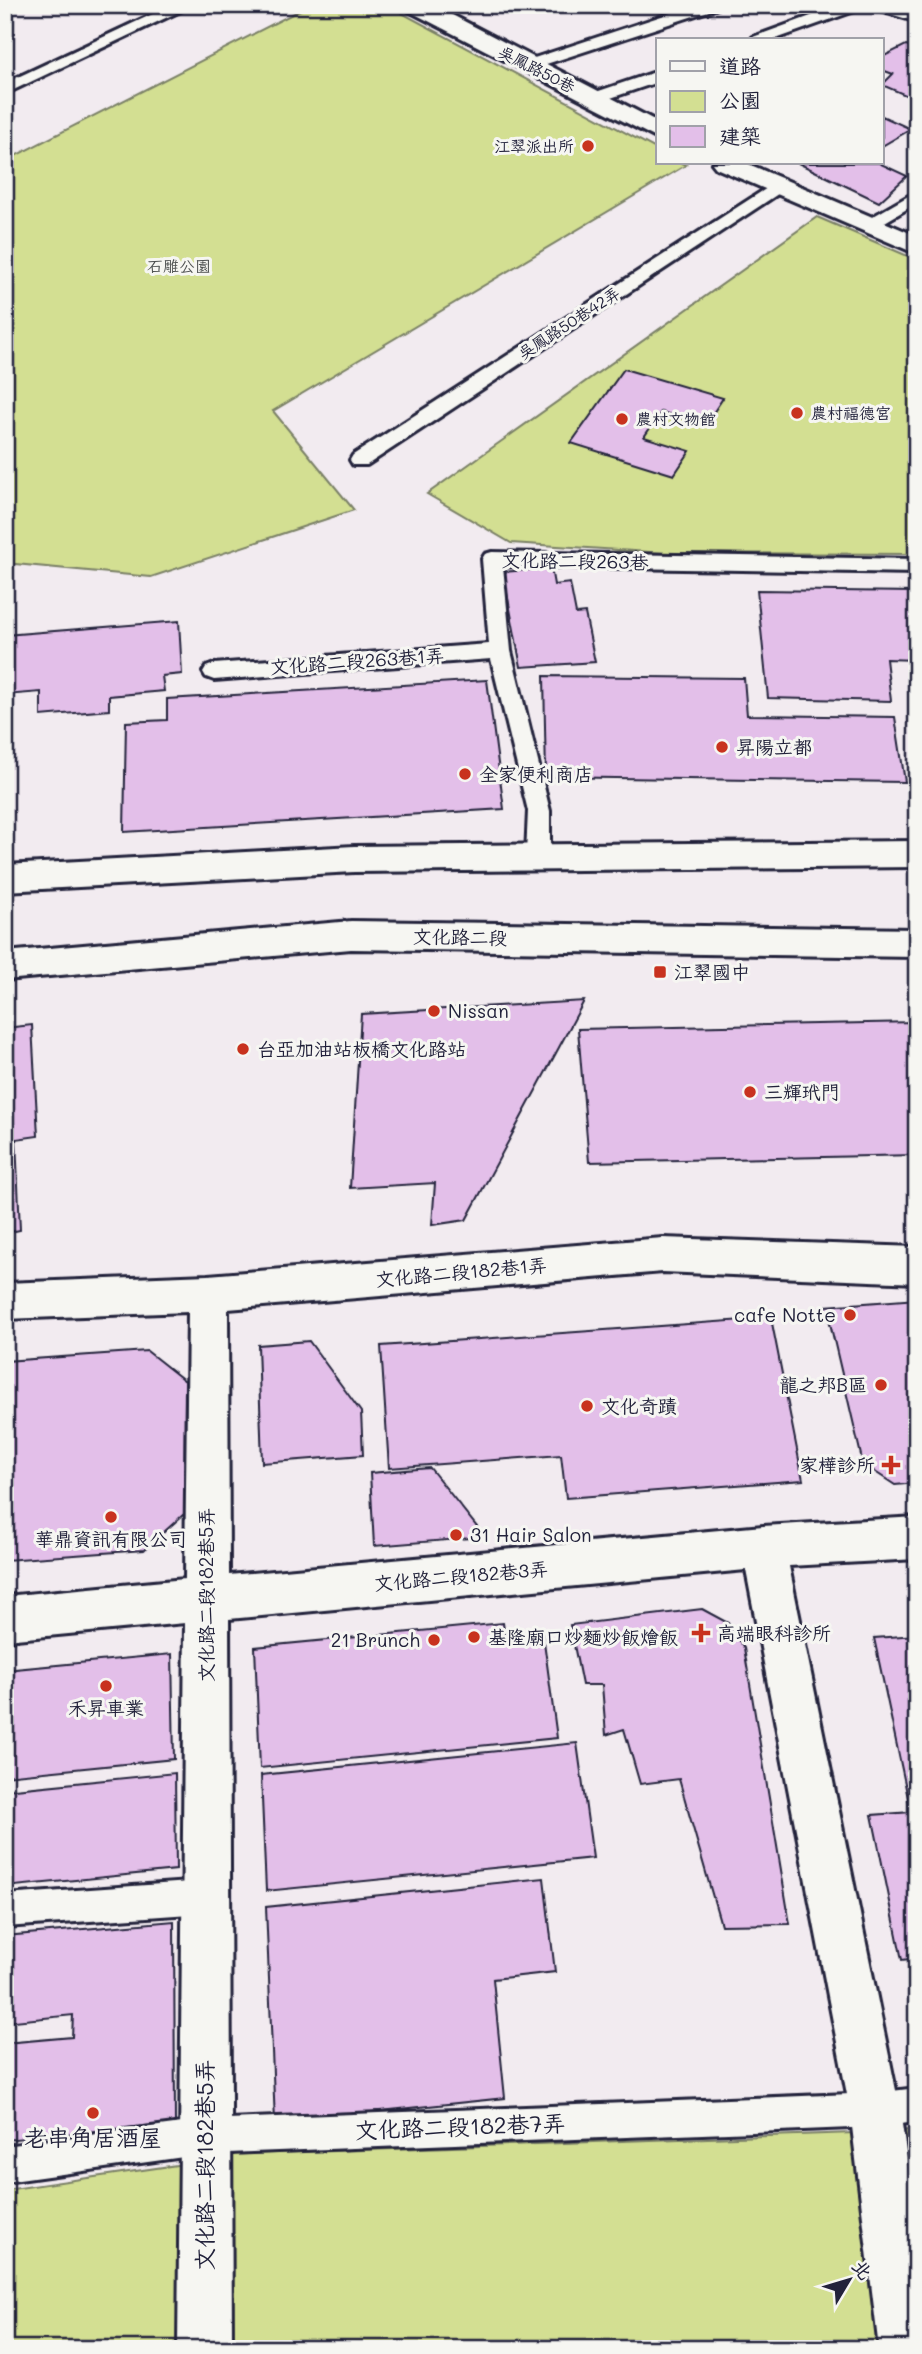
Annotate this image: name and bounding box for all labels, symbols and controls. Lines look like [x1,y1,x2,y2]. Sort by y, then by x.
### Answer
legend [656,38,884,164]
street label: 吳鳳路50巷 [495,40,579,97]
text: 道路 [719,52,761,79]
text: 公園 [719,86,761,113]
text: 建築 [719,122,761,149]
place label: 江翠派出所 [494,135,574,156]
marker: 江翠派出所 [580,138,596,154]
park label: 石雕公園 [147,255,211,276]
street label: 吳鳳路50巷42弄 [514,282,624,363]
place label: 農村福德宮 [811,402,891,423]
marker: 農村福德宮 [789,405,805,421]
place label: 農村文物館 [636,408,716,429]
marker: 農村文物館 [614,411,630,427]
street label: 文化路二段263巷 [501,547,649,574]
street label: 文化路二段263巷1弄 [269,642,445,679]
place label: 昇陽立都 [736,734,812,759]
marker: 昇陽立都 [714,739,730,755]
place label: 全家便利商店 [479,761,593,786]
marker: 全家便利商店 [457,766,473,782]
street label: 文化路二段 [412,923,508,950]
place label: 江翠國中 [674,959,750,984]
marker: 江翠國中 [652,964,668,980]
place label: Nissan [448,998,509,1023]
marker: Nissan [426,1003,442,1019]
place label: 台亞加油站板橋文化路站 [257,1036,466,1061]
marker: 台亞加油站板橋文化路站 [235,1041,251,1057]
place label: 三輝玳門 [764,1079,840,1104]
marker: 三輝玳門 [742,1084,758,1100]
street label: 文化路二段182巷1弄 [374,1252,548,1291]
place label: cafe Notte [734,1302,836,1327]
marker: cafe Notte [842,1307,858,1323]
place label: 龍之邦B區 [779,1372,867,1397]
marker: 龍之邦B區 [873,1377,889,1393]
place label: 文化奇蹟 [601,1393,677,1418]
marker: 文化奇蹟 [579,1398,595,1414]
place label: 家樺診所 [799,1452,875,1477]
marker: 家樺診所 [881,1455,901,1475]
street label: 文化路二段182巷5弄 [193,1508,218,1682]
marker: 華鼎資訊有限公司 [103,1509,119,1525]
place label: 31 Hair Salon [470,1522,592,1547]
place label: 華鼎資訊有限公司 [35,1526,187,1551]
marker: 31 Hair Salon [448,1527,464,1543]
street label: 文化路二段182巷3弄 [373,1555,549,1596]
place label: 高端眼科診所 [717,1620,831,1645]
marker: 高端眼科診所 [691,1623,711,1643]
place label: 基隆廟口炒麵炒飯燴飯 [488,1624,678,1649]
place label: 21 Brunch [331,1627,420,1652]
marker: 基隆廟口炒麵炒飯燴飯 [466,1629,482,1645]
marker: 21 Brunch [426,1632,442,1648]
marker: 禾昇車業 [98,1678,114,1694]
place label: 禾昇車業 [68,1695,144,1720]
street label: 文化路二段182巷5弄 [189,2059,219,2271]
marker: 老串角居酒屋 [85,2105,101,2121]
street label: 文化路二段182巷7弄 [354,2107,566,2145]
place label: 老串角居酒屋 [24,2122,162,2152]
north arrow [814,2246,884,2316]
text: 北 [847,2254,878,2284]

